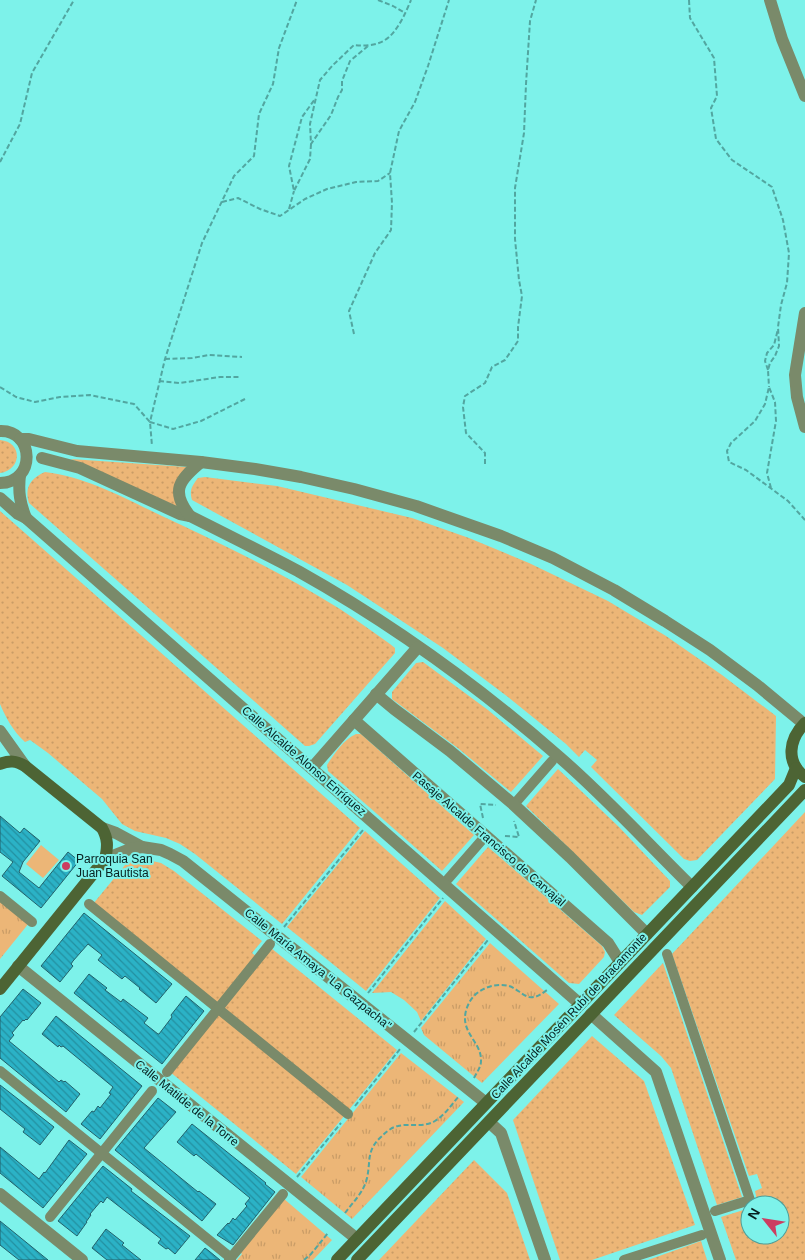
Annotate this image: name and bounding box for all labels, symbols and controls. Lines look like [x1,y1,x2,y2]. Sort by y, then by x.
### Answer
street label: Calle Alcalde Alonso Enríquez [239,703,369,819]
street label: Pasaje Alcalde Francisco de Carvajal [410,769,568,909]
place label: Parroquia San Juan Bautista [76,852,153,880]
marker: Parroquia San Juan Bautista [60,860,72,872]
street label: Calle María Amaya "La Gazpacha" [242,905,394,1033]
street label: Calle Alcalde Mosén Rubí de Bracamonte [488,930,650,1102]
street label: Calle Matilde de la Torre [132,1057,242,1149]
north arrow [740,1195,790,1245]
text: N [744,1205,763,1222]

